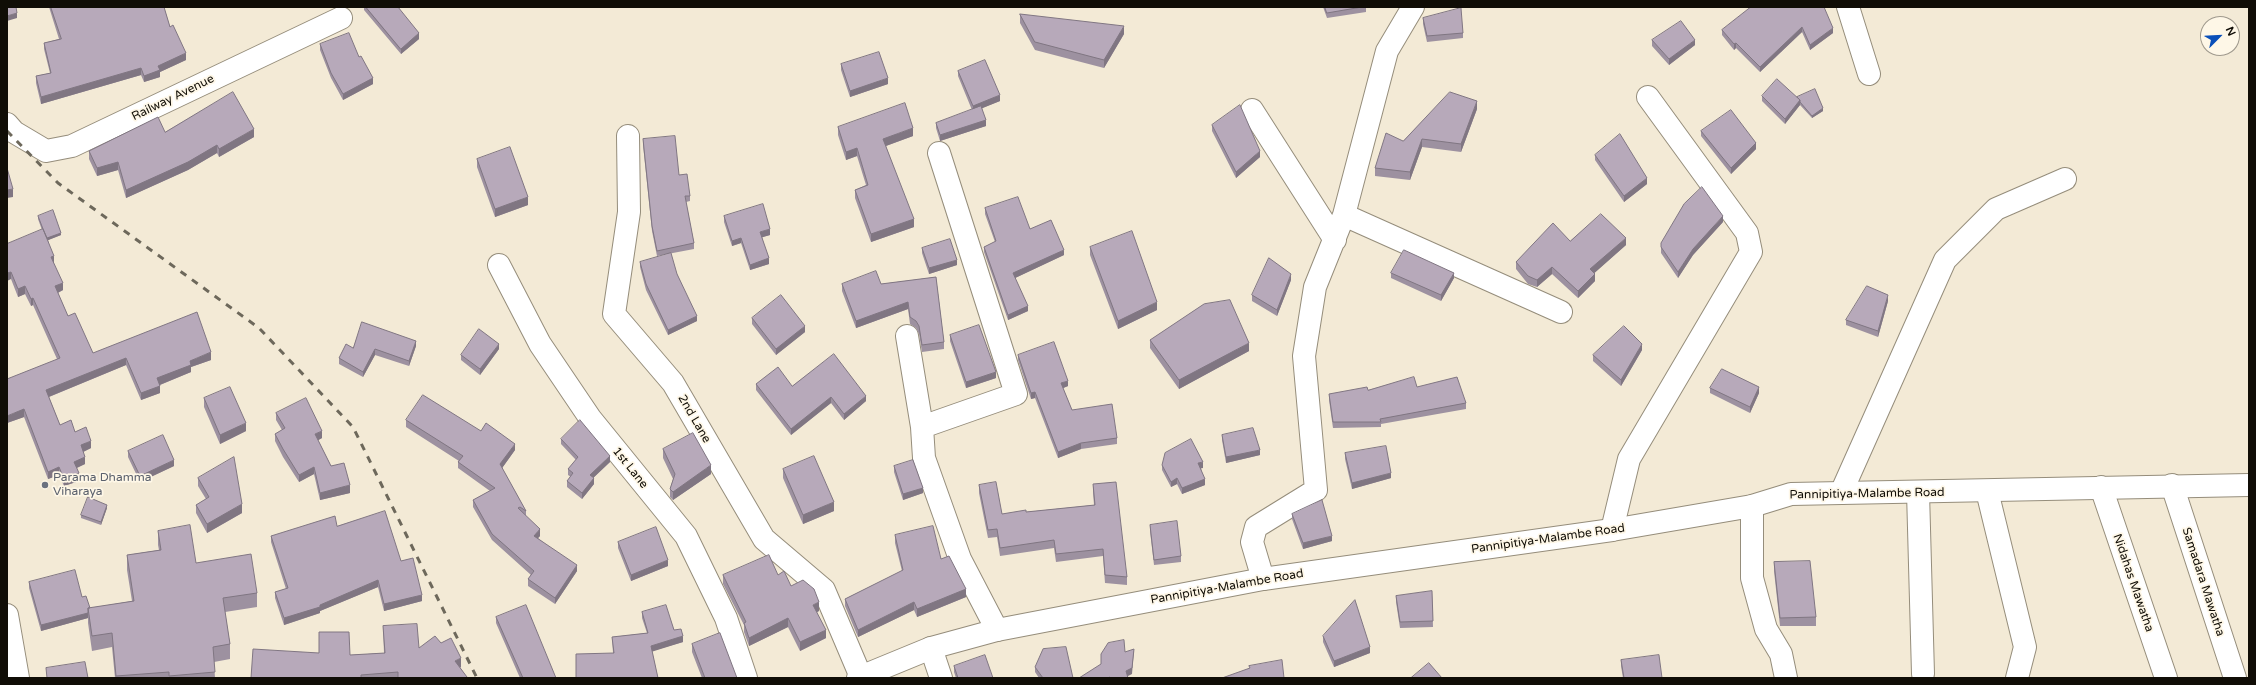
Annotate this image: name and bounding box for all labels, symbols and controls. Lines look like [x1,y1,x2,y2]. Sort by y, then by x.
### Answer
north arrow [2200,16,2240,56]
text: N [2223,25,2238,38]
street label: Railway Avenue [129,72,217,124]
street label: 2nd Lane [674,392,714,446]
street label: 1st Lane [609,445,651,491]
place label: Parama Dhamma Viharaya [53,471,151,499]
marker: Parama Dhamma Viharaya [40,480,50,490]
street label: Pannipitiya-Malambe Road [1789,485,1945,503]
street label: Pannipitiya-Malambe Road [1470,521,1626,557]
street label: Samadara Mawatha [2179,526,2227,638]
street label: Nidahas Mawatha [2109,532,2157,634]
street label: Pannipitiya-Malambe Road [1149,566,1305,608]

